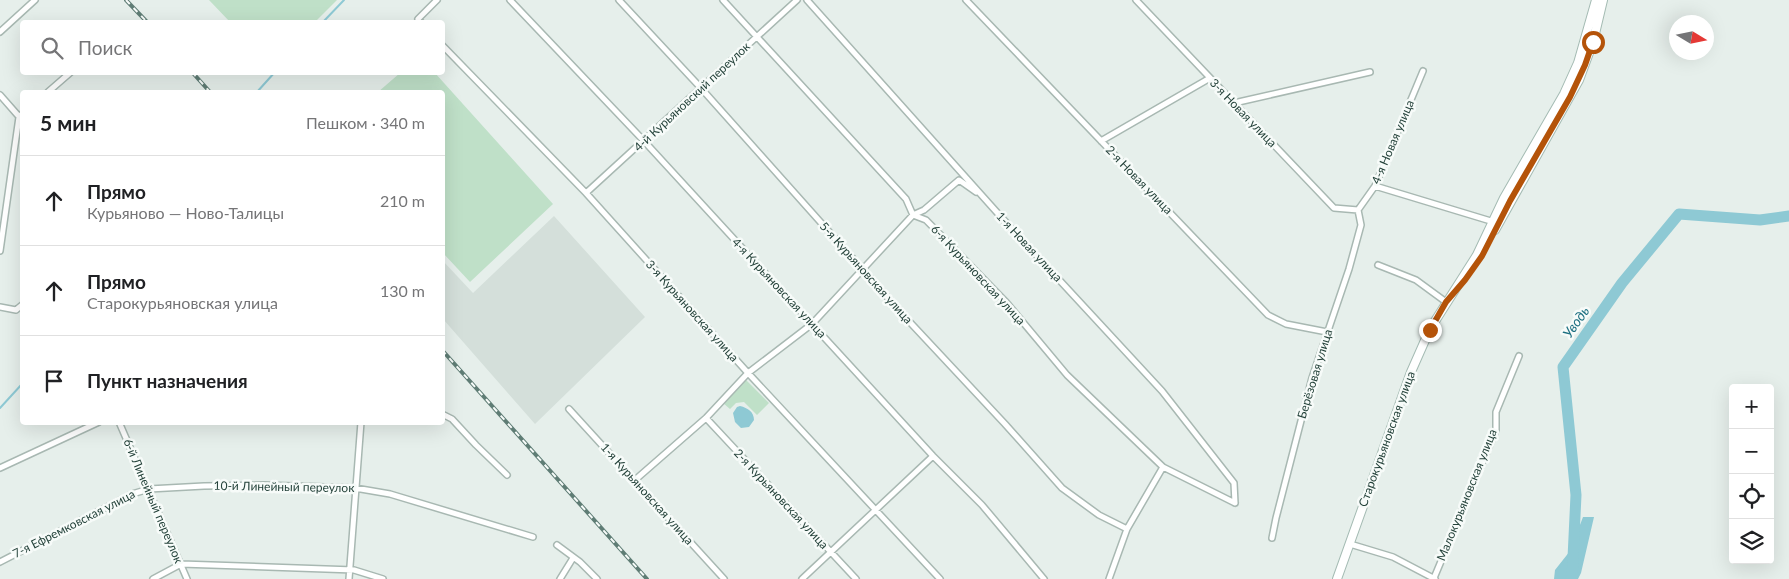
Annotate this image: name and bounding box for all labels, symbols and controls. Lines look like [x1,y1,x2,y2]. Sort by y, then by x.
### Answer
north arrow [1669,15,1714,60]
search box [20,20,445,75]
route start [1582,31,1605,54]
icon: search [38,34,66,62]
text: Поиск [78,36,132,59]
street label: 4-й Курьяновский переулок [630,38,753,154]
street label: 3-я Новая улица [1207,75,1280,150]
street label: 4-я Новая улица [1368,97,1417,186]
text: 5 мин [40,110,97,135]
text: Пешком · 340 m [306,113,425,132]
street label: 2-я Новая улица [1103,142,1176,217]
text: Прямо [87,180,146,203]
icon: ahead [40,187,68,215]
text: 210 m [380,191,425,210]
text: Курьяново — Ново-Талицы [87,203,284,222]
street label: 1-я Новая улица [993,209,1066,285]
street label: 5-я Курьяновская улица [817,219,916,327]
street label: 6-я Курьяновская улица [928,221,1029,328]
street label: 4-я Курьяновская улица [729,234,830,341]
street label: 3-я Курьяновская улица [643,257,742,365]
text: Прямо [87,270,146,293]
icon: ahead [40,277,68,305]
text: 130 m [380,281,425,300]
text: Старокурьяновская улица [87,293,278,312]
water label: Уводь [1559,303,1592,341]
route end [1419,319,1442,342]
street label: Берёзовая улица [1294,327,1335,420]
icon: arrive [40,367,68,395]
text: Пункт назначения [87,369,248,392]
street label: Старокурьяновская улица [1355,369,1418,509]
map controls [1729,384,1774,564]
button: + [1729,384,1774,429]
street label: Малокурьяновская улица [1433,427,1500,563]
button: − [1729,429,1774,474]
street label: 6-й Линейный переулок [120,436,187,566]
street label: 1-я Курьяновская улица [598,440,697,548]
street label: 2-я Курьяновская улица [731,445,832,552]
button: locate [1729,474,1774,519]
street label: 10-й Линейный переулок [213,478,355,495]
street label: 7-я Ефремковская улица [10,486,138,561]
button: layers [1729,519,1774,564]

